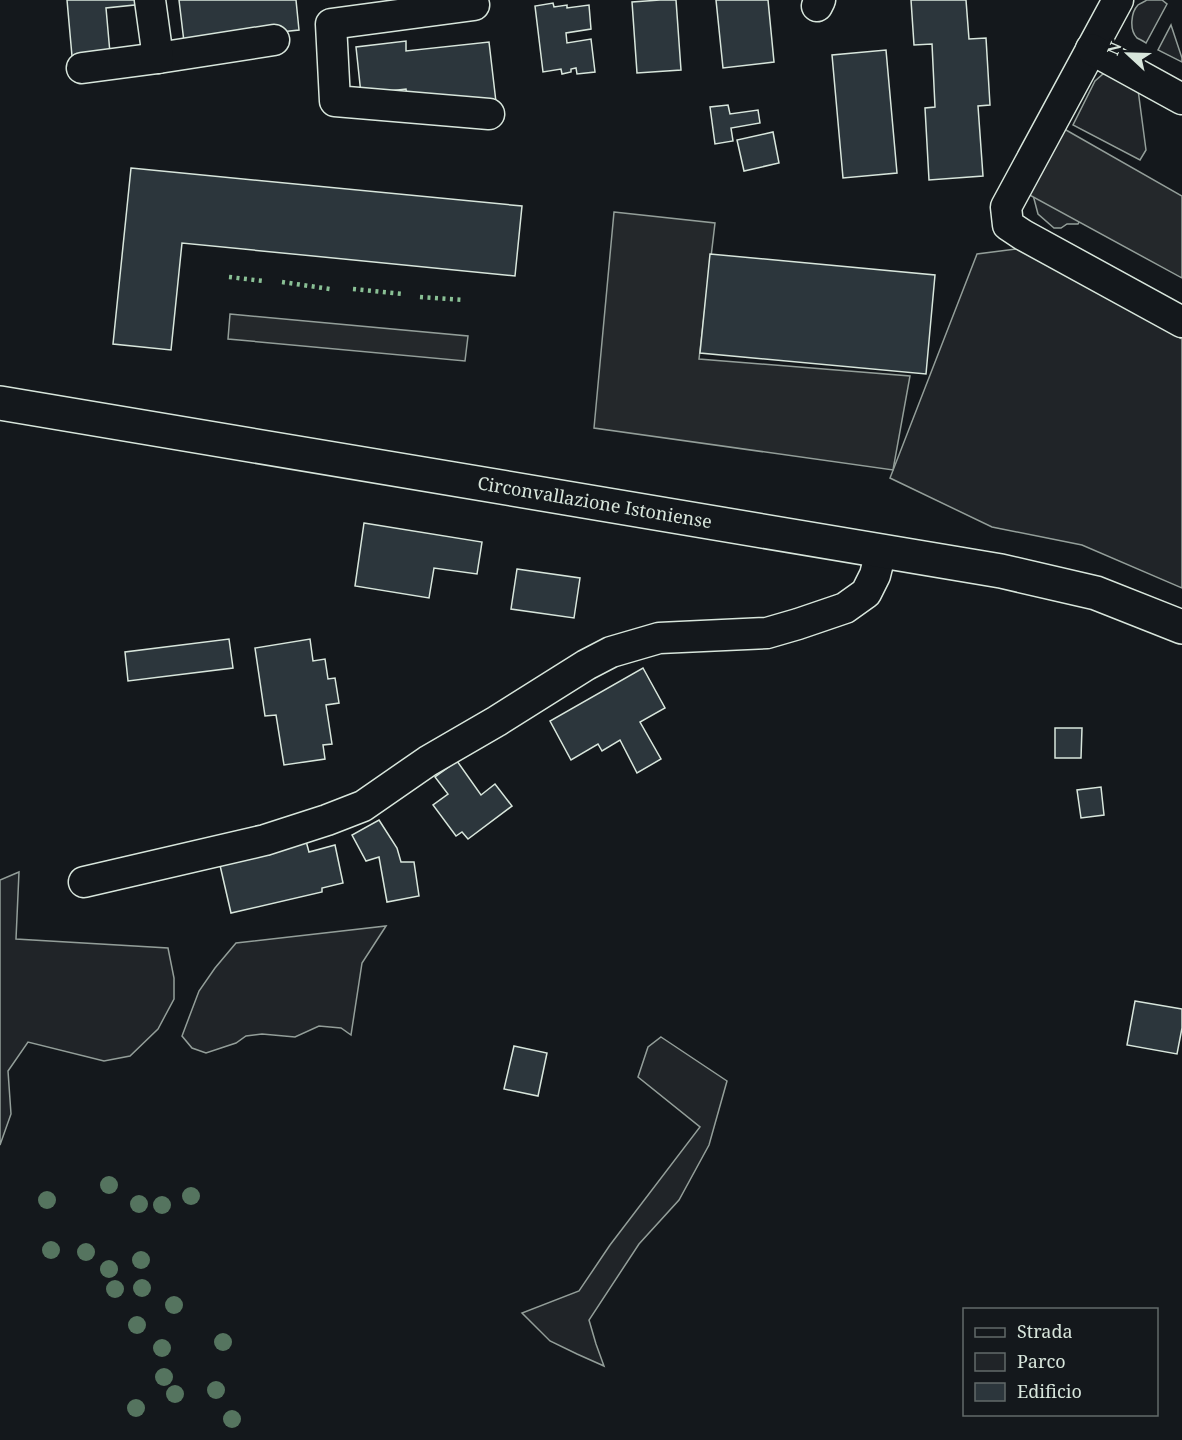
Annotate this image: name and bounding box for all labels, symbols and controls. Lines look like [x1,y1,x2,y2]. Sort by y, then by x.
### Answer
north arrow [1098,24,1158,84]
text: N [1102,38,1127,58]
street label: Circonvallazione Istoniense [476,470,714,533]
legend [963,1308,1158,1416]
text: Strada [1017,1319,1073,1343]
text: Parco [1017,1349,1066,1373]
text: Edificio [1017,1379,1082,1403]

